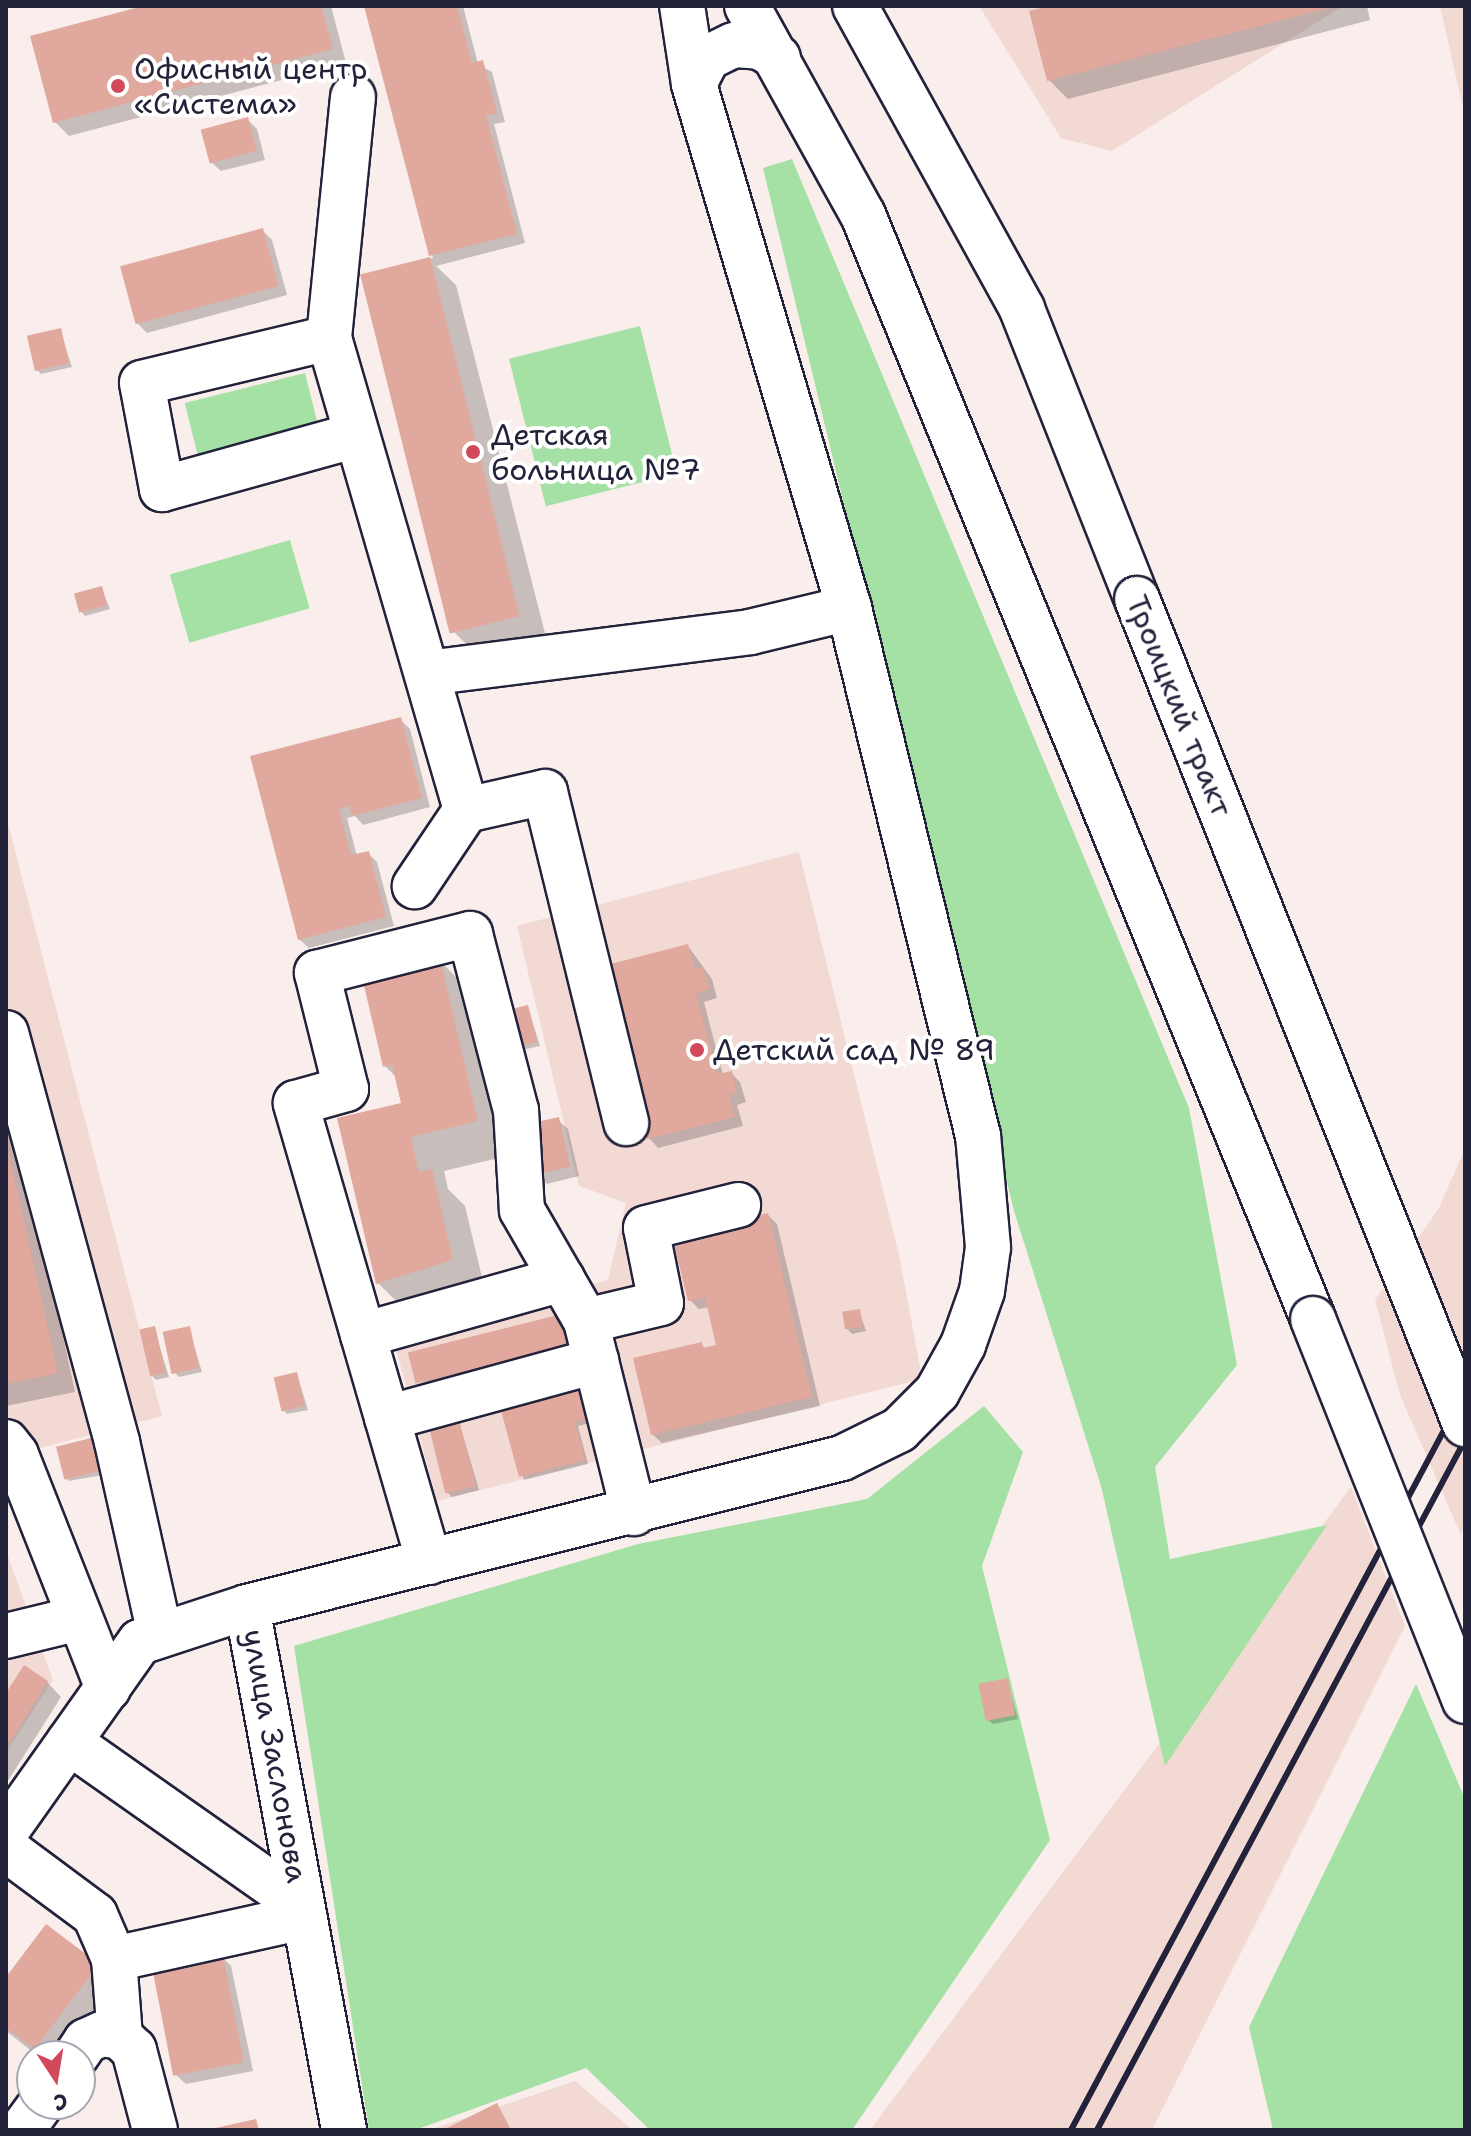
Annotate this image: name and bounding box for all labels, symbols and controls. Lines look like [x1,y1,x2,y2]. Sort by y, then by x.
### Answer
place label: Офисный центр «Система» [134,51,368,122]
marker: Офисный центр «Система» [109,77,127,95]
place label: Детская больница №7 [491,417,701,488]
marker: Детская больница №7 [462,441,484,463]
street label: Троицкий тракт [1118,590,1240,822]
place label: Детский сад № 89 [713,1032,995,1068]
marker: Детский сад № 89 [688,1041,706,1059]
street label: улица Заслонова [235,1626,315,1886]
north arrow [16,2040,96,2120]
text: С [51,2086,70,2118]

